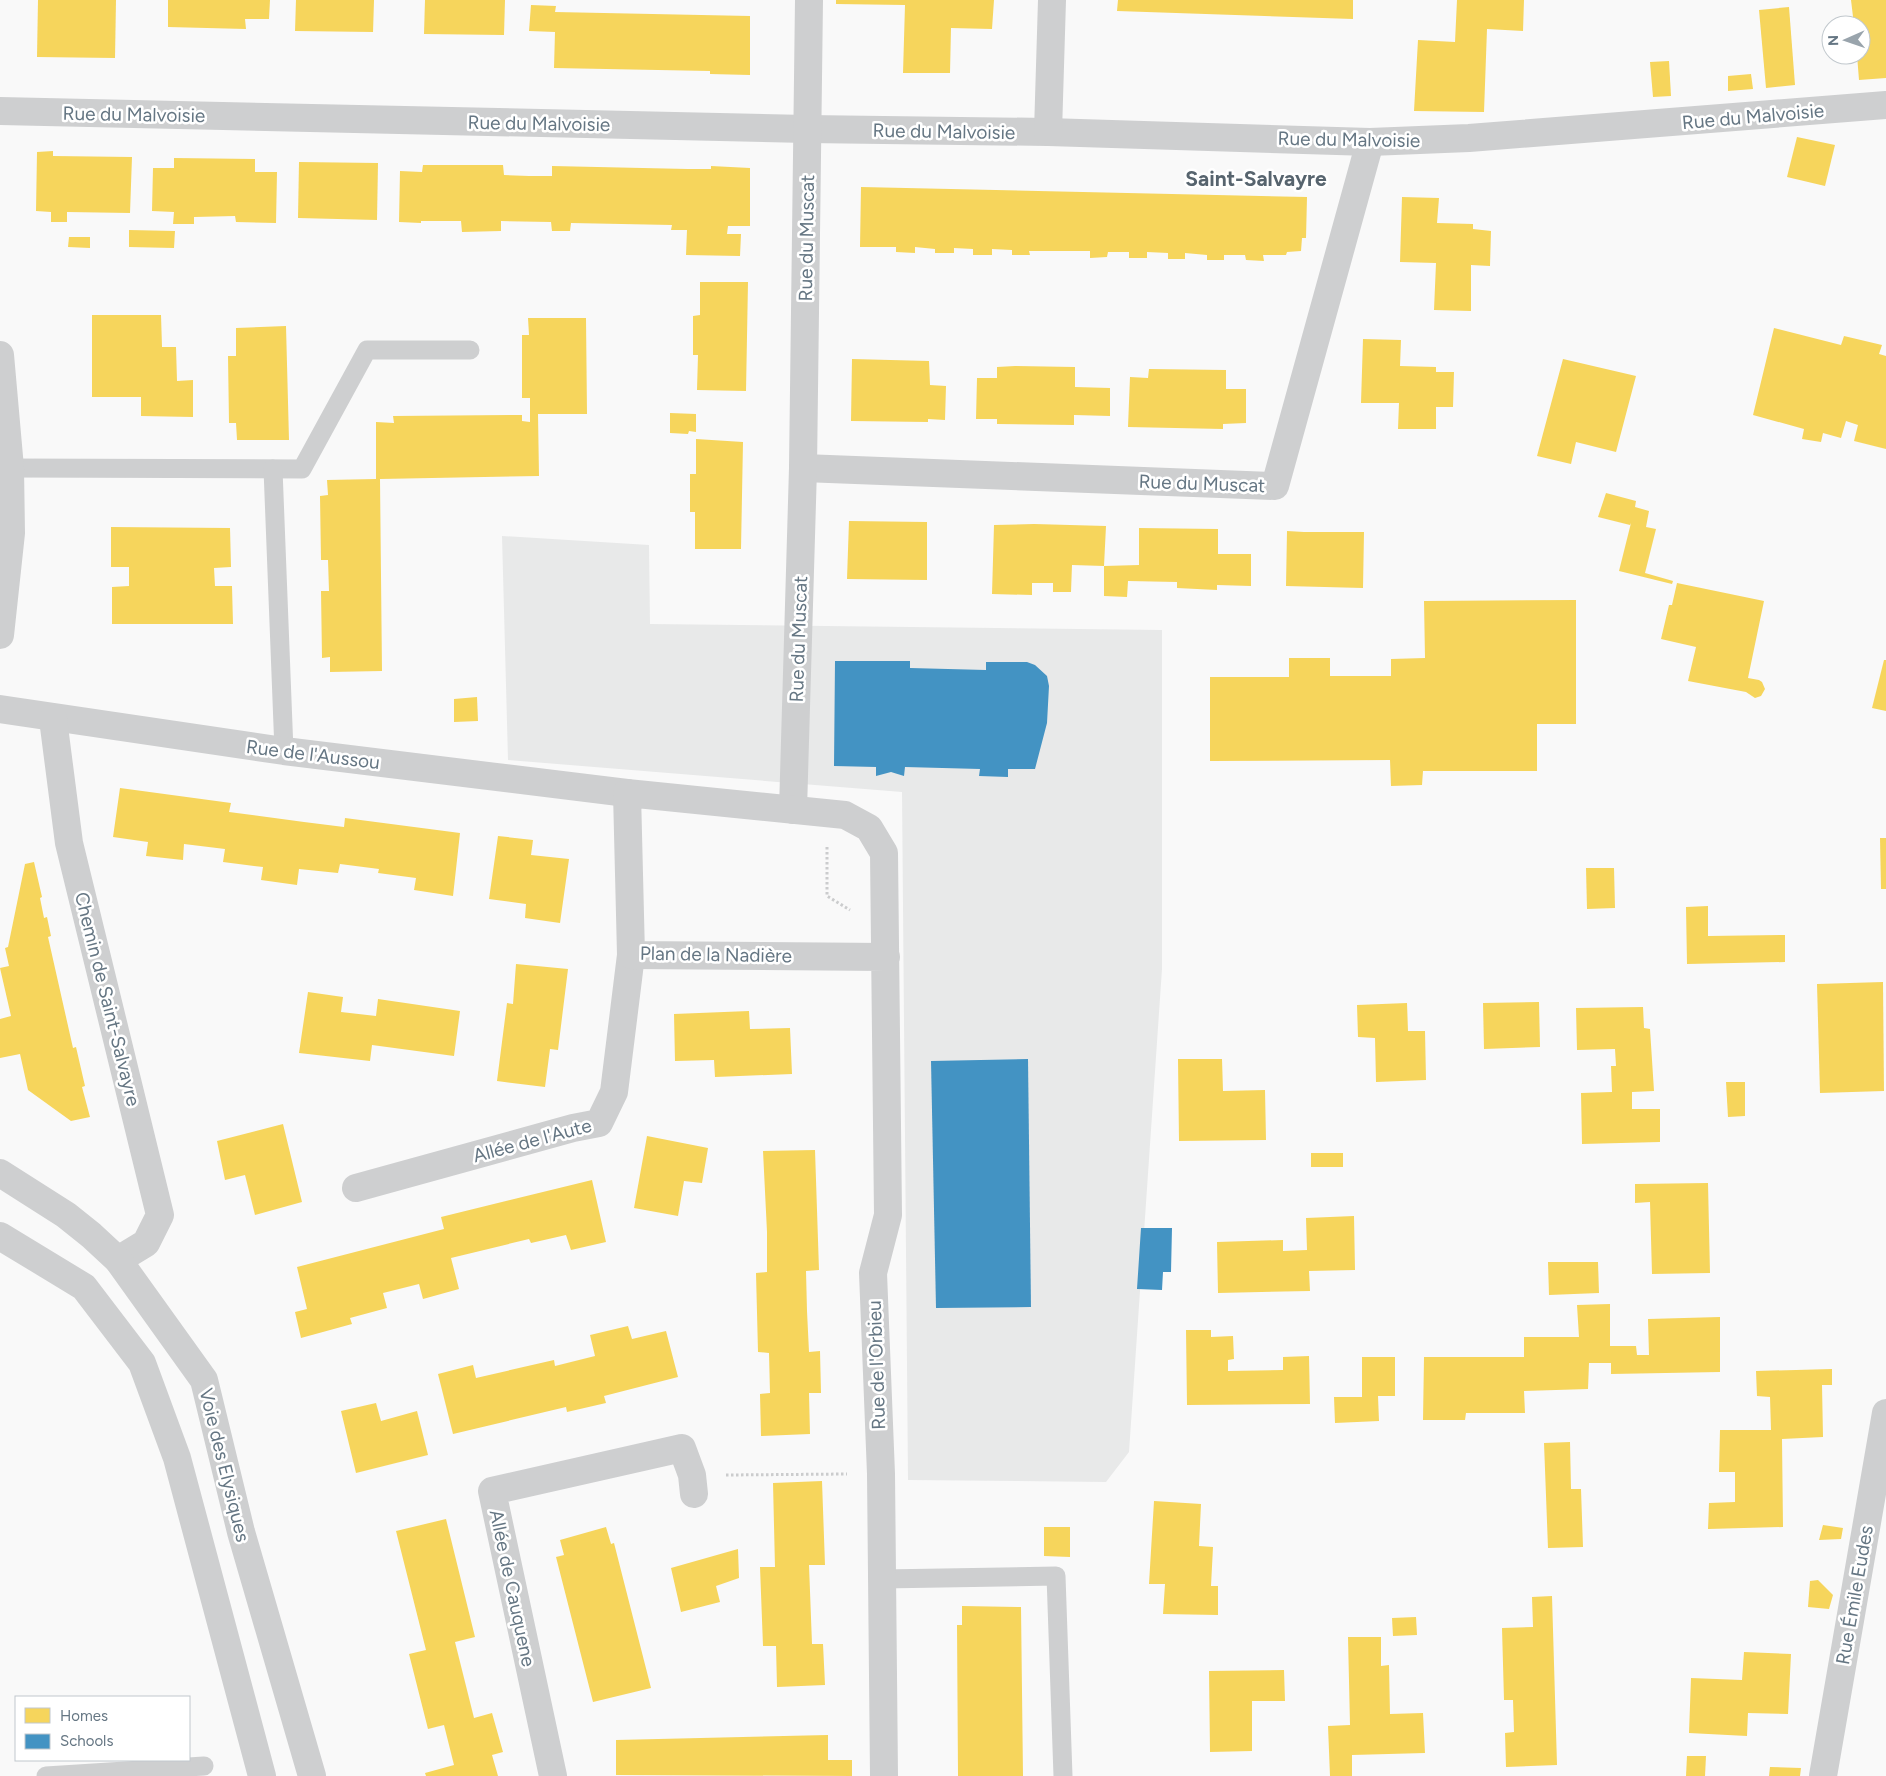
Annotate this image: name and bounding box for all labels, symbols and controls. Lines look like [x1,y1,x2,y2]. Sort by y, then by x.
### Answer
north arrow [1821,15,1871,65]
text: N [1825,35,1842,46]
street label: Rue du Malvoisie [1681,99,1825,134]
street label: Rue du Malvoisie [62,102,206,127]
street label: Rue du Malvoisie [467,111,611,136]
street label: Rue du Malvoisie [872,119,1016,144]
street label: Rue du Malvoisie [1277,127,1421,152]
district label: Saint-Salvayre [1185,166,1327,191]
street label: Rue du Muscat [794,174,819,302]
street label: Rue du Muscat [1138,470,1266,497]
street label: Rue du Muscat [785,575,812,703]
street label: Rue de l'Aussou [245,735,381,774]
street label: Chemin de Saint-Salvayre [70,890,145,1109]
street label: Plan de la Nadière [640,942,792,967]
street label: Allée de l'Aute [470,1114,594,1167]
street label: Rue de l'Orbieu [863,1300,890,1430]
street label: Voie des Elysiques [194,1386,255,1544]
street label: Allée de Cauquene [485,1508,540,1669]
street label: Rue Émile Eudes [1831,1524,1878,1666]
legend [15,1696,190,1761]
text: Homes [60,1707,108,1725]
text: Schools [60,1732,113,1750]

